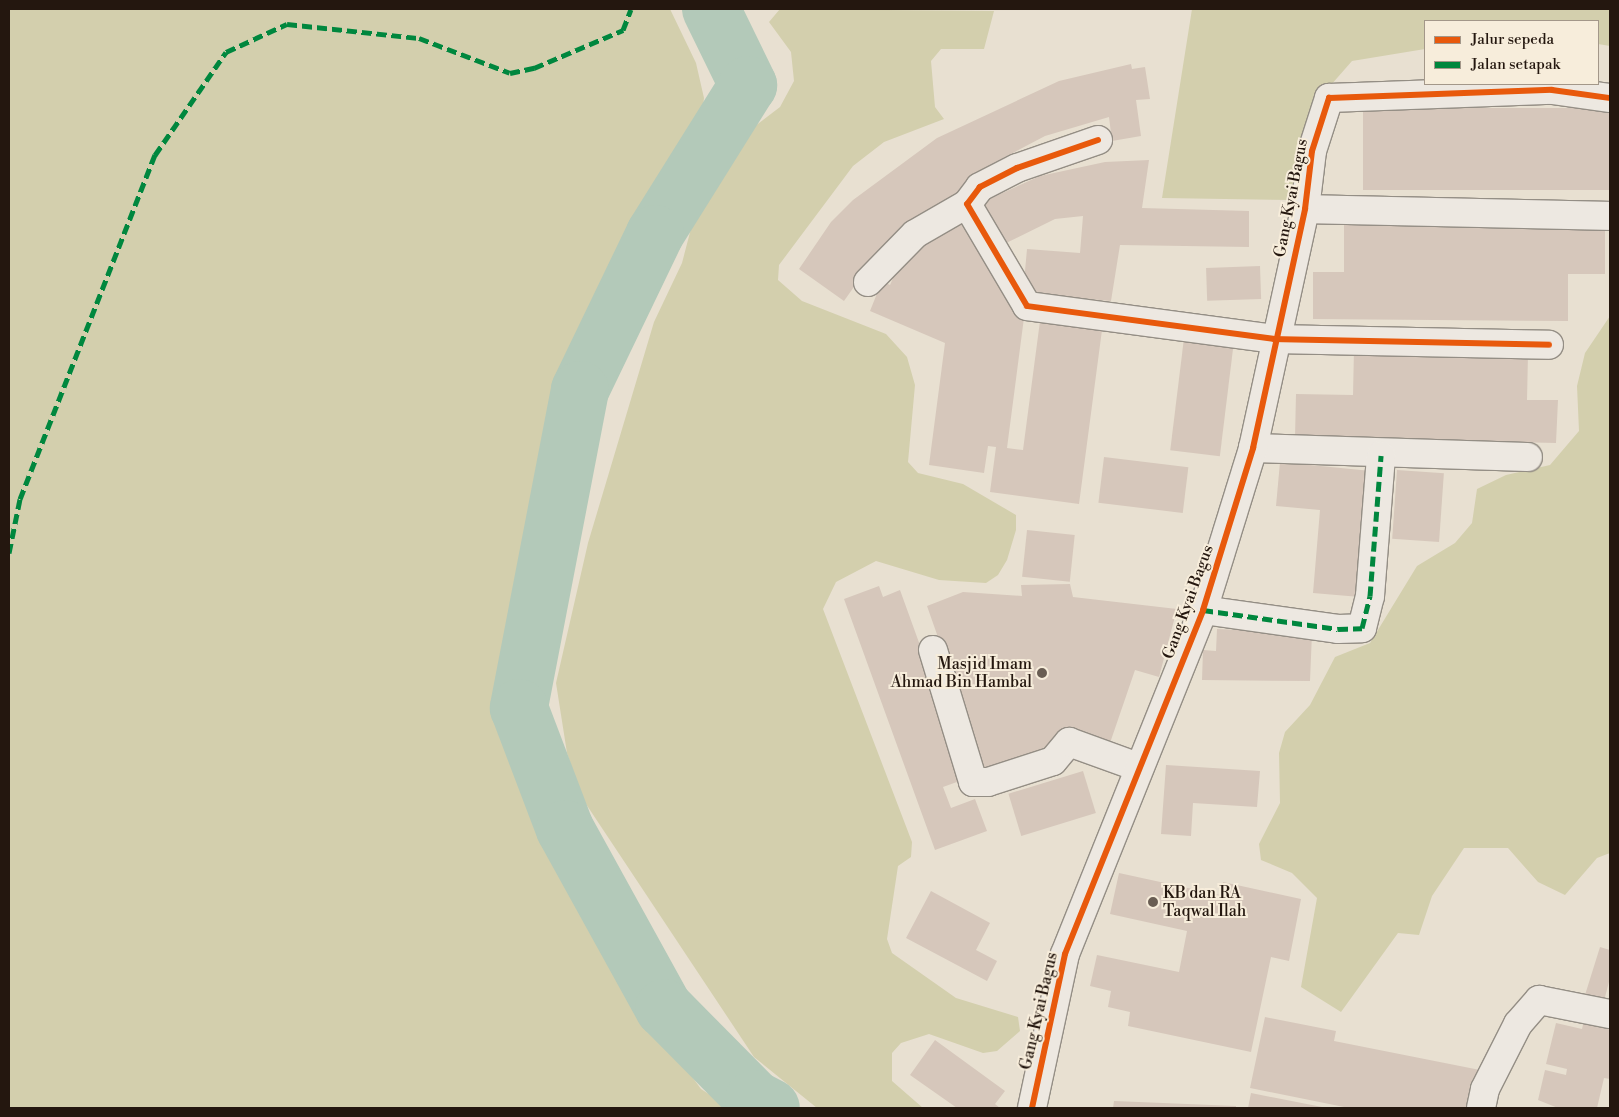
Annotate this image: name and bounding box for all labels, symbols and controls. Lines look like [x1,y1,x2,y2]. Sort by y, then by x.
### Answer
legend [1424,20,1599,85]
text: Jalur sepeda [1471,30,1554,49]
text: Jalan setapak [1471,55,1560,74]
street label: Gang Kyai Bagus [1270,137,1312,259]
street label: Gang Kyai Bagus [1158,542,1218,662]
place label: Masjid Imam Ahmad Bin Hambal [891,654,1032,692]
marker: Masjid Imam Ahmad Bin Hambal [1036,667,1048,679]
place label: KB dan RA Taqwal Ilah [1163,883,1246,921]
marker: KB dan RA Taqwal Ilah [1147,896,1159,908]
street label: Gang Kyai Bagus [1016,950,1062,1072]

